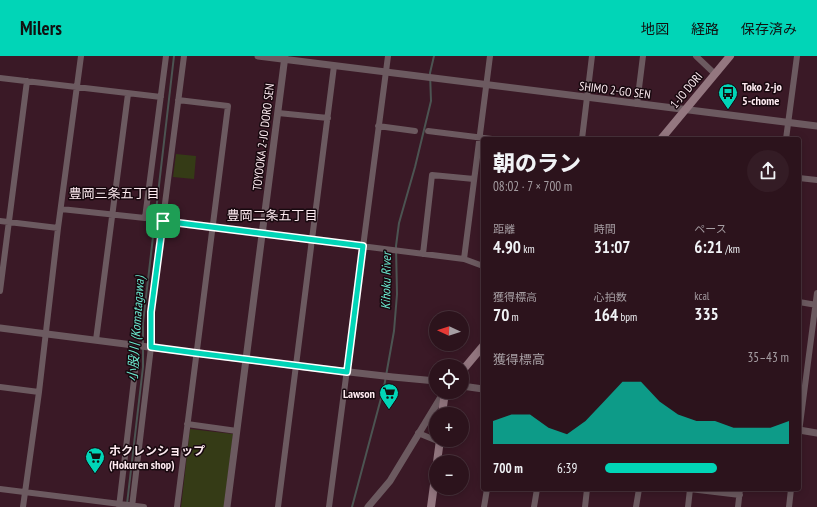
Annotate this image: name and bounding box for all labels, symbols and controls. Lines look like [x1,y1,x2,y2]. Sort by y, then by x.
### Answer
text: Milers [20,16,62,40]
text: 地図 [641,20,669,38]
text: 経路 [691,20,719,38]
text: 保存済み [741,20,797,38]
street label: 1-JO DORI [667,69,705,111]
street label: SHIMO 2-GO SEN [578,78,652,102]
place label: Toko 2-jo 5-chome [742,79,782,108]
bus stop icon: Toko 2-jo 5-chome [717,82,739,110]
street label: TOYOOKA 2-JO DORO SEN [249,83,277,191]
text: 朝のラン [493,149,581,177]
button: share [747,150,789,192]
text: 08:02 · 7 × 700 m [493,178,572,195]
district label: 豊岡三条五丁目 [68,185,160,202]
pin [146,204,180,238]
district label: 豊岡二条五丁目 [226,207,318,224]
icon: arrive [152,210,174,232]
text: 距離 [493,222,515,236]
text: 時間 [594,222,616,236]
text: ペース [694,222,727,236]
text: 4.90 [493,236,521,258]
text: 31:07 [594,236,630,258]
text: 6:21 [694,236,723,258]
text: km [521,242,535,256]
text: /km [723,242,740,256]
water label: Kihoku River [377,250,395,310]
water label: 小股川 (Komatagawa) [124,274,148,382]
text: kcal [694,289,709,303]
text: 獲得標高 [493,290,537,304]
text: 心拍数 [594,290,627,304]
text: 335 [694,303,719,325]
text: 70 [493,304,509,326]
text: 164 [594,304,618,326]
text: m [509,310,519,324]
text: bpm [618,310,637,324]
north arrow [429,311,469,351]
map controls [429,311,469,495]
text: 35–43 m [747,349,789,366]
text: 獲得標高 [493,351,545,368]
button: locate [429,359,469,399]
supermarket icon: Lawson [378,382,400,410]
place label: Lawson [343,386,375,401]
button: + [429,407,469,447]
place label: ホクレンショップ (Hokuren shop) [109,443,205,472]
supermarket icon: ホクレンショップ (Hokuren shop) [84,446,106,474]
button: − [429,455,469,495]
text: 700 m [493,460,523,477]
text: 6:39 [557,460,577,477]

